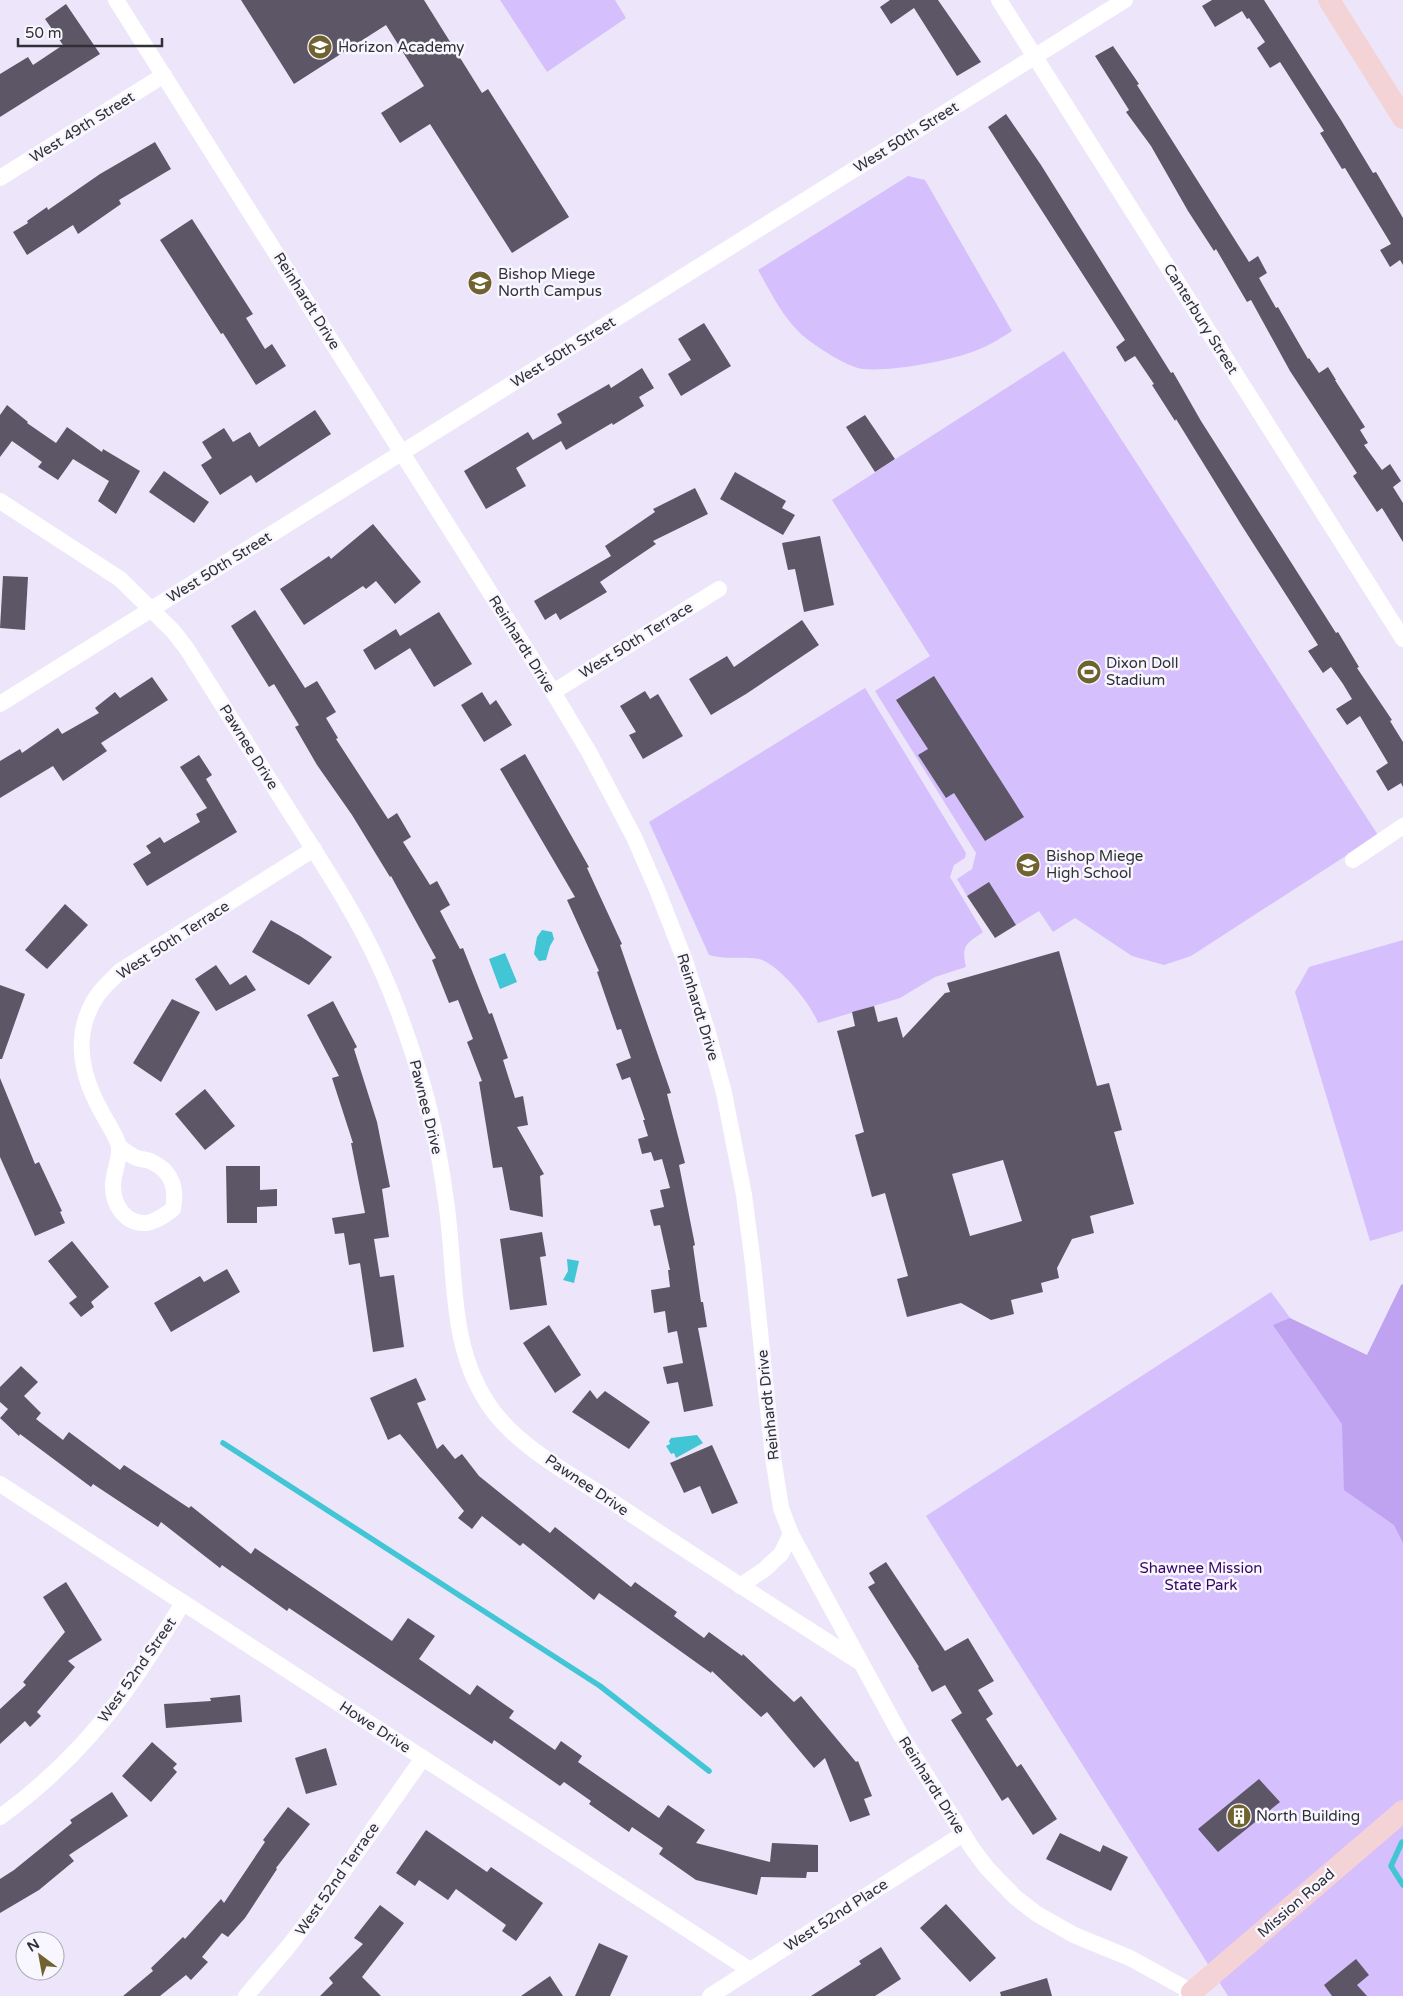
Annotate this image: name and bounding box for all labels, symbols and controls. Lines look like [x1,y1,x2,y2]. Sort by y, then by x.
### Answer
scale bar [18,15,161,47]
text: 50 m [25,24,62,42]
school or university icon: Horizon Academy [307,34,333,60]
place label: Horizon Academy [338,38,464,56]
street label: West 49th Street [26,87,138,166]
street label: West 50th Street [850,97,962,176]
street label: Reinhardt Drive [270,249,344,353]
street label: Canterbury Street [1160,260,1242,378]
place label: Bishop Miege North Campus [498,265,602,300]
school or university icon: Bishop Miege North Campus [467,270,493,296]
street label: West 50th Street [507,312,619,391]
street label: West 50th Street [163,527,275,606]
street label: Reinhardt Drive [485,592,559,696]
street label: West 50th Terrace [576,598,696,682]
place label: Dixon Doll Stadium [1106,654,1179,689]
sports icon: Dixon Doll Stadium [1076,659,1102,685]
street label: Pawnee Drive [216,701,282,793]
place label: Bishop Miege High School [1046,847,1143,882]
school or university icon: Bishop Miege High School [1015,852,1041,878]
street label: West 50th Terrace [113,897,233,983]
street label: Reinhardt Drive [673,951,723,1063]
street label: Pawnee Drive [406,1058,446,1156]
street label: Reinhardt Drive [753,1349,783,1461]
street label: Pawnee Drive [542,1450,632,1520]
park label: Shawnee Mission State Park [1140,1559,1262,1594]
street label: West 52nd Street [94,1614,180,1726]
street label: Howe Drive [336,1697,414,1757]
street label: Reinhardt Drive [895,1733,969,1837]
building icon: North Building [1226,1803,1252,1829]
place label: North Building [1256,1807,1360,1825]
street label: West 52nd Terrace [291,1819,383,1939]
street label: Mission Road [1254,1865,1338,1941]
street label: West 52nd Place [781,1875,891,1955]
north arrow [15,1931,65,1981]
text: N [24,1935,43,1956]

